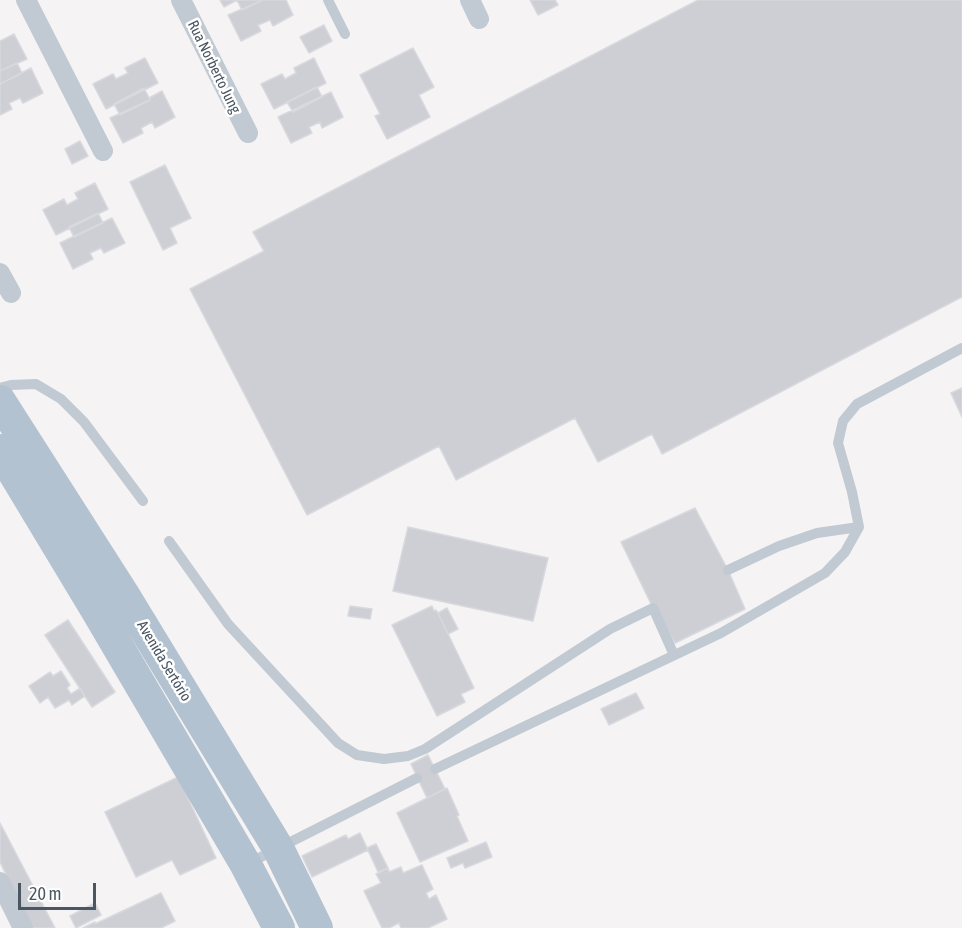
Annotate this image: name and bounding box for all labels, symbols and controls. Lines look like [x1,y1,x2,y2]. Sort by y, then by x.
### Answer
street label: Rua Norberto Jung [184,18,244,116]
street label: Avenida Sertório [133,618,195,704]
scale bar [21,871,99,909]
text: 20 m [29,883,61,904]

